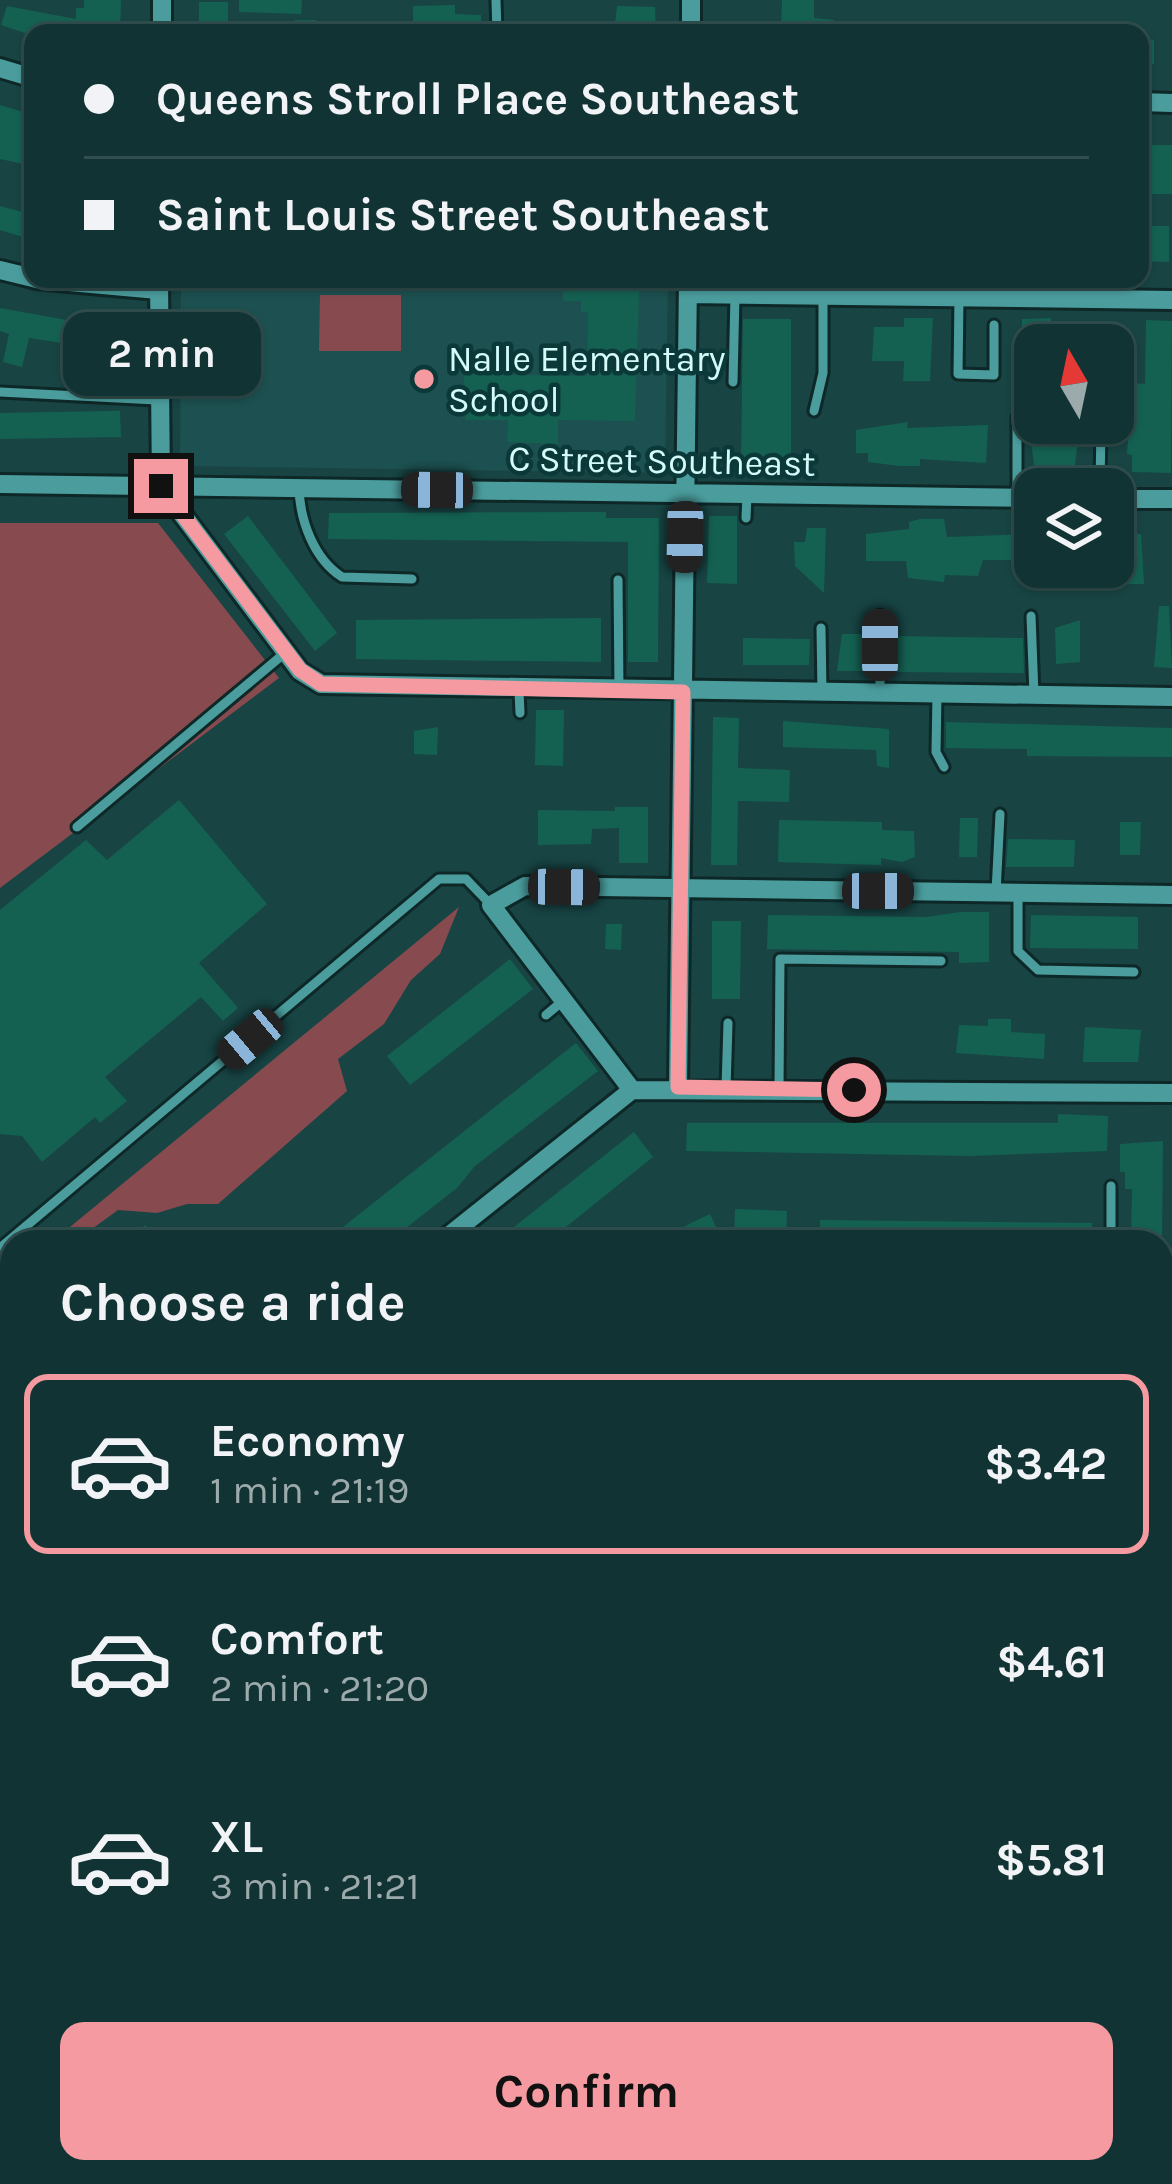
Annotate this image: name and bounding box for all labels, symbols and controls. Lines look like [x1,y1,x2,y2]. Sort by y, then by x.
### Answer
text: Queens Stroll Place Southeast [156,73,799,125]
text: Saint Louis Street Southeast [156,189,770,241]
callout: 2 min [62,312,260,396]
north arrow [1014,324,1134,444]
map controls [1014,324,1134,588]
text: 2 min [108,331,216,377]
place label: Nalle Elementary School [448,338,726,421]
marker: Nalle Elementary School [411,366,437,392]
street label: C Street Southeast [508,437,816,485]
route end [134,459,188,513]
button: layers [1014,468,1134,588]
car [401,471,473,509]
car [666,501,704,573]
car [862,609,898,681]
car [528,868,600,906]
car [842,873,914,909]
car [211,1002,289,1076]
route start [827,1063,881,1117]
text: Choose a ride [60,1270,406,1334]
icon: car [66,1410,174,1518]
text: Economy [210,1415,405,1467]
text: $3.42 [984,1438,1107,1490]
text: 1 min · 21:19 [210,1467,409,1513]
icon: car [66,1608,174,1716]
text: Comfort [210,1613,384,1665]
text: $4.61 [996,1636,1107,1688]
text: 2 min · 21:20 [210,1665,429,1711]
icon: car [66,1806,174,1914]
text: XL [210,1811,263,1863]
text: $5.81 [995,1834,1107,1886]
text: 3 min · 21:21 [210,1863,419,1909]
button: Confirm [60,2022,1113,2160]

